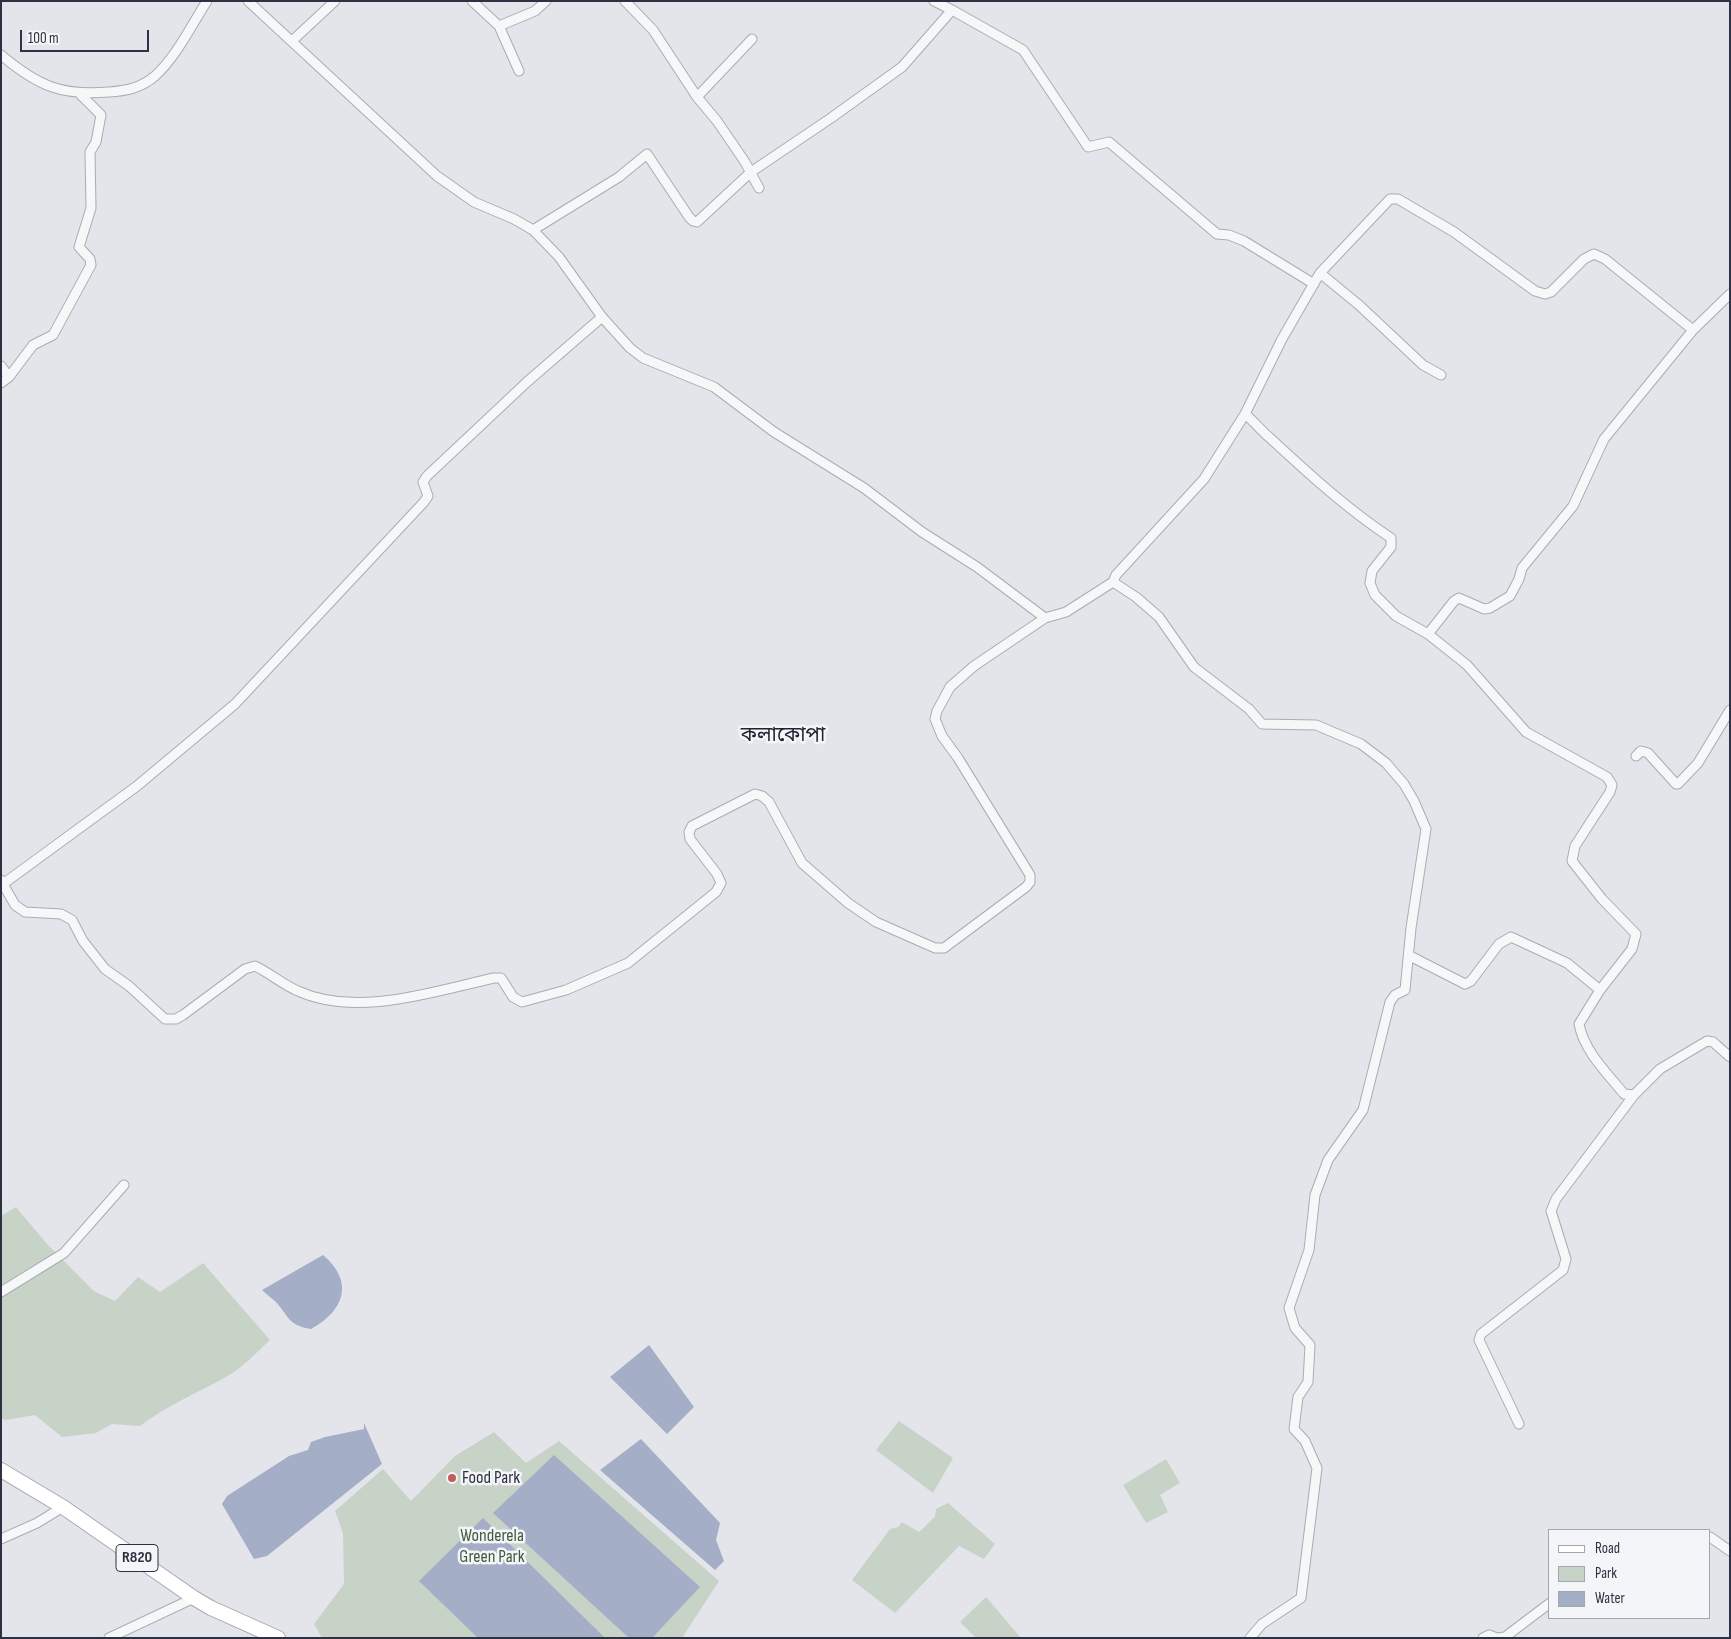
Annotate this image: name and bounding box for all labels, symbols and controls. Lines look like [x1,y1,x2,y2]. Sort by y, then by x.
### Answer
scale bar [22,20,151,52]
text: 100 m [28,29,59,48]
district label: কলাকোপা [741,724,825,748]
place label: Food Park [462,1467,520,1489]
marker: Food Park [446,1472,458,1484]
park label: Wonderela Green Park [459,1525,525,1568]
legend [1548,1529,1711,1619]
text: Road [1595,1539,1620,1558]
road number: R820 [116,1545,158,1572]
text: Park [1595,1564,1617,1583]
text: Water [1595,1589,1625,1608]

